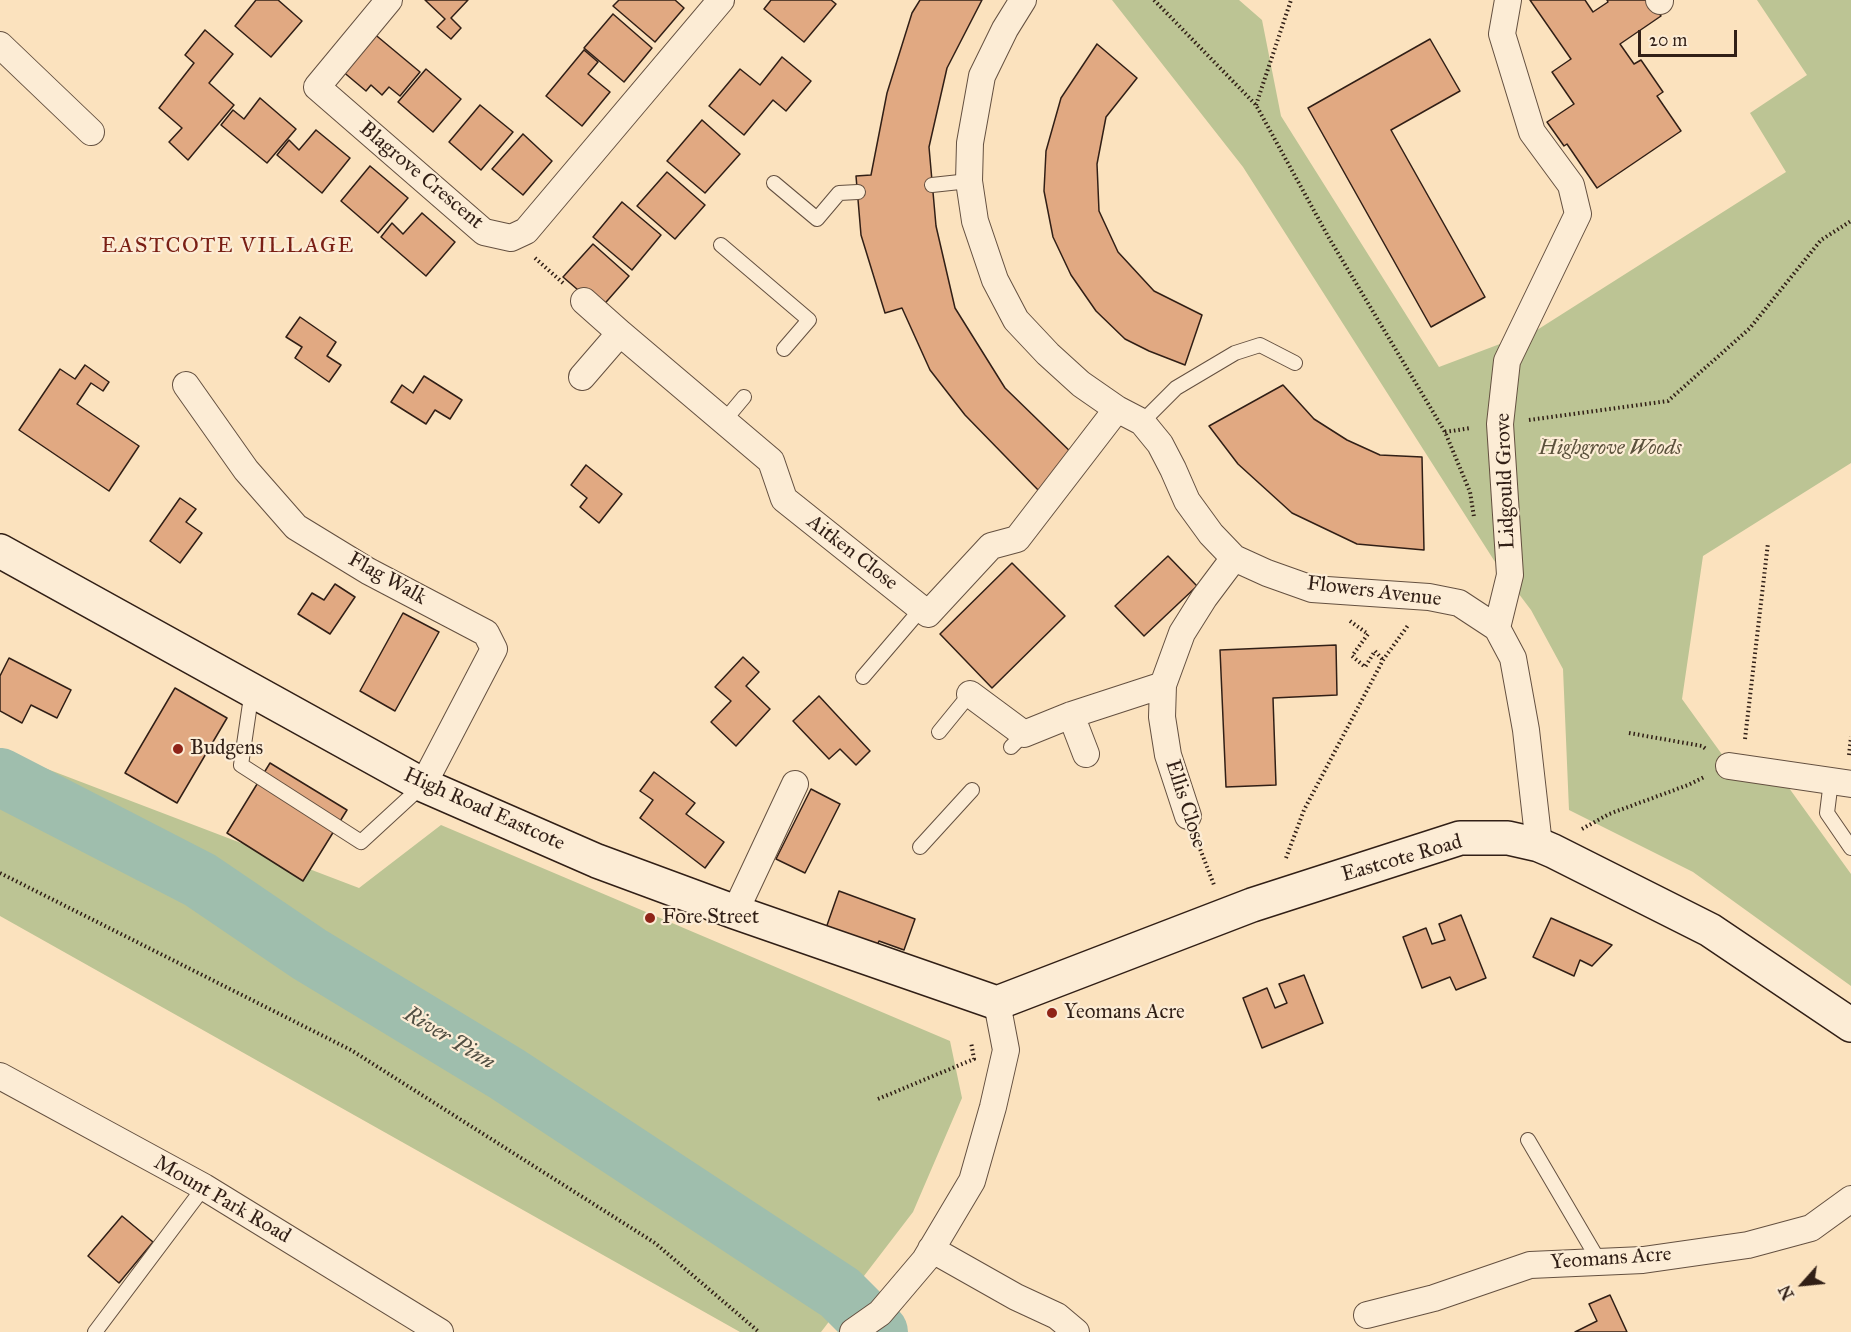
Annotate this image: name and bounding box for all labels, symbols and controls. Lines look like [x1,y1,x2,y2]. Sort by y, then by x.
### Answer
scale bar [1641,18,1740,56]
text: 20 m [1649,29,1687,51]
street label: Blagrove Crescent [354,117,488,235]
district label: EASTCOTE VILLAGE [101,234,355,260]
street label: Lidgould Grove [1491,412,1521,550]
park label: Highgrove Woods [1538,436,1682,462]
street label: Aitken Close [801,510,903,596]
street label: Flag Walk [343,547,431,611]
street label: Flowers Avenue [1305,571,1443,613]
place label: Budgens [190,736,263,762]
marker: Budgens [171,742,185,756]
street label: Ellis Close [1159,757,1211,851]
street label: High Road Eastcote [399,763,569,857]
street label: Eastcote Road [1339,830,1465,888]
place label: Fore Street [662,905,759,931]
marker: Fore Street [643,911,657,925]
place label: Yeomans Acre [1064,1000,1185,1026]
water label: River Pinn [399,1002,499,1076]
marker: Yeomans Acre [1045,1006,1059,1020]
street label: Mount Park Road [149,1151,295,1249]
street label: Yeomans Acre [1550,1242,1672,1276]
north arrow [1773,1254,1833,1314]
text: N [1775,1282,1798,1303]

